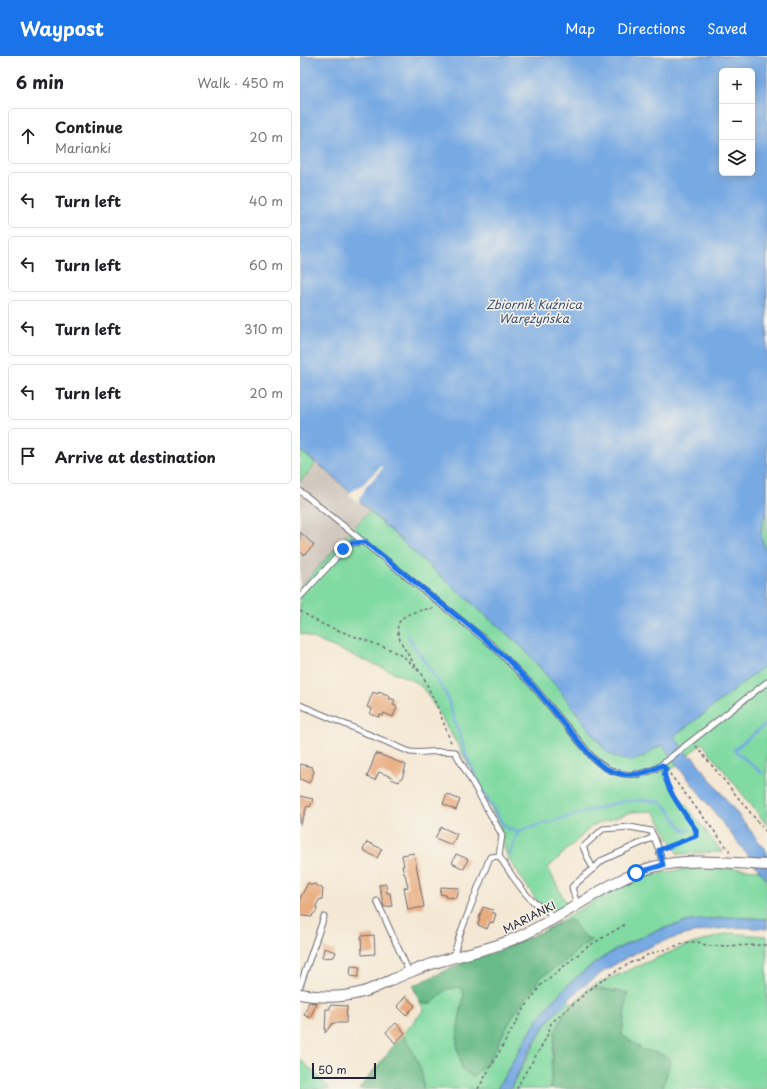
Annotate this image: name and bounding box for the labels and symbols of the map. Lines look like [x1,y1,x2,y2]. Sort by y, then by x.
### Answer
water label: Zbiornik Kuźnica Warężyńska [486,295,583,327]
route end [334,540,352,558]
route start [627,864,645,882]
street label: MARIANKI [499,896,559,938]
scale bar [312,1061,376,1080]

